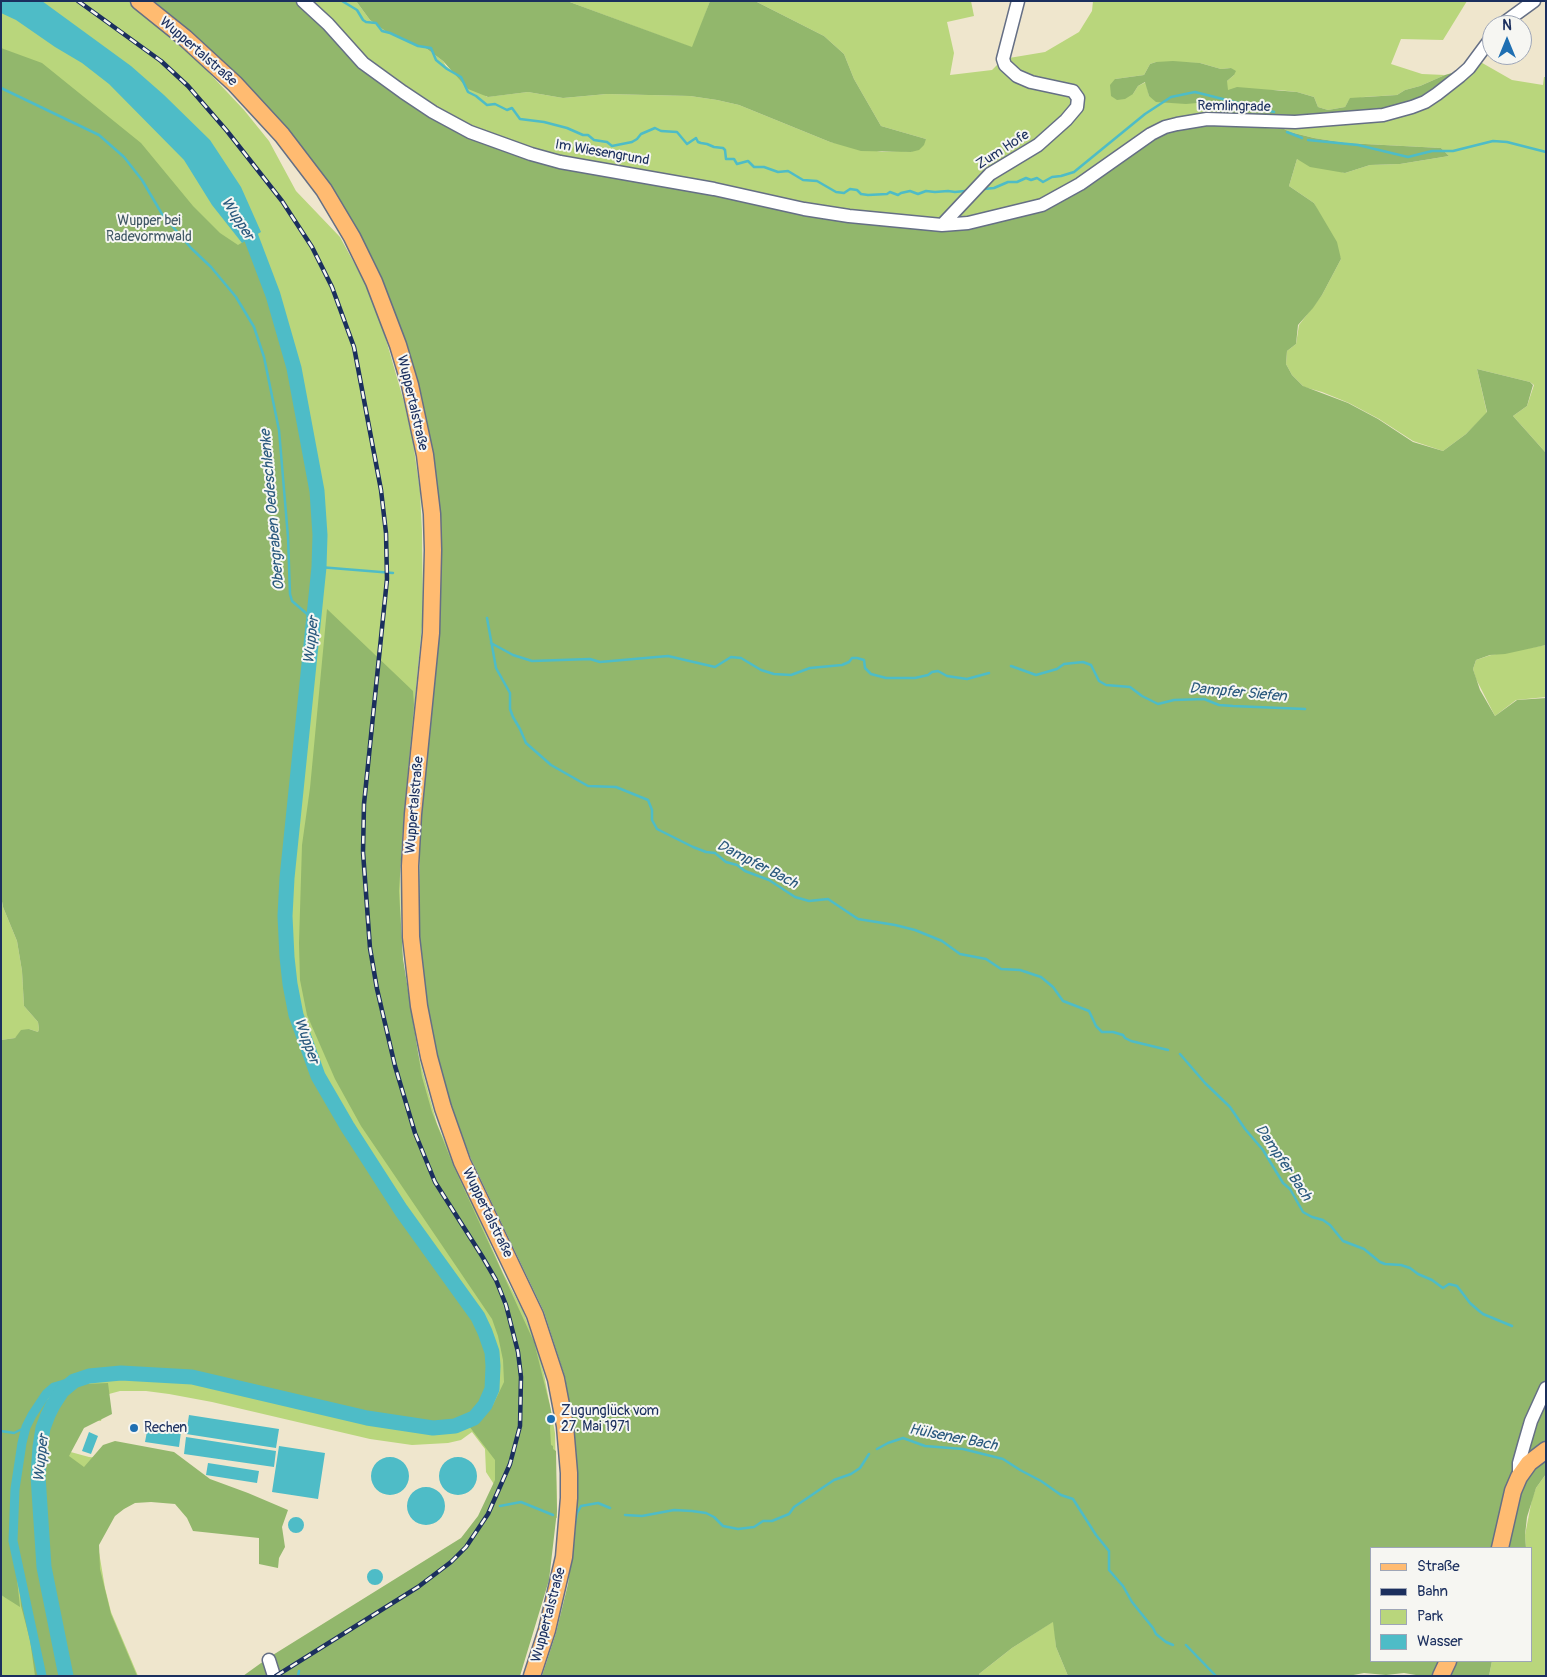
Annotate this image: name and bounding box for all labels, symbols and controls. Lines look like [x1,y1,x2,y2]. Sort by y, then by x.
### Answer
street label: Wuppertalstraße [156,14,240,90]
north arrow [1482,15,1532,65]
text: N [1502,17,1512,34]
street label: Remlingrade [1197,98,1271,116]
street label: Zum Hofe [973,127,1033,173]
street label: Im Wiesengrund [554,136,650,170]
water label: Wupper [217,194,257,244]
park label: Wupper bei Radevormwald [106,213,192,246]
street label: Wuppertalstraße [393,354,431,452]
water label: Obergraben Oedeschlenke [257,429,289,591]
water label: Wupper [301,616,323,664]
water label: Dampfer Siefen [1189,680,1287,706]
street label: Wuppertalstraße [402,756,428,854]
water label: Dampfer Bach [714,837,800,893]
water label: Wupper [289,1016,323,1066]
water label: Dampfer Bach [1251,1121,1315,1205]
street label: Wuppertalstraße [458,1165,516,1261]
place label: Zugunglück vom 27. Mai 1971 [561,1403,659,1435]
marker: Zugunglück vom 27. Mai 1971 [545,1413,557,1425]
place label: Rechen [144,1420,187,1436]
water label: Hülsener Bach [907,1421,999,1455]
marker: Rechen [128,1422,140,1434]
water label: Wupper [31,1434,53,1482]
legend [1370,1547,1532,1662]
text: Straße [1417,1557,1460,1576]
street label: Wuppertalstraße [528,1566,570,1664]
text: Bahn [1417,1582,1448,1601]
text: Park [1417,1607,1443,1626]
text: Wasser [1417,1632,1463,1651]

